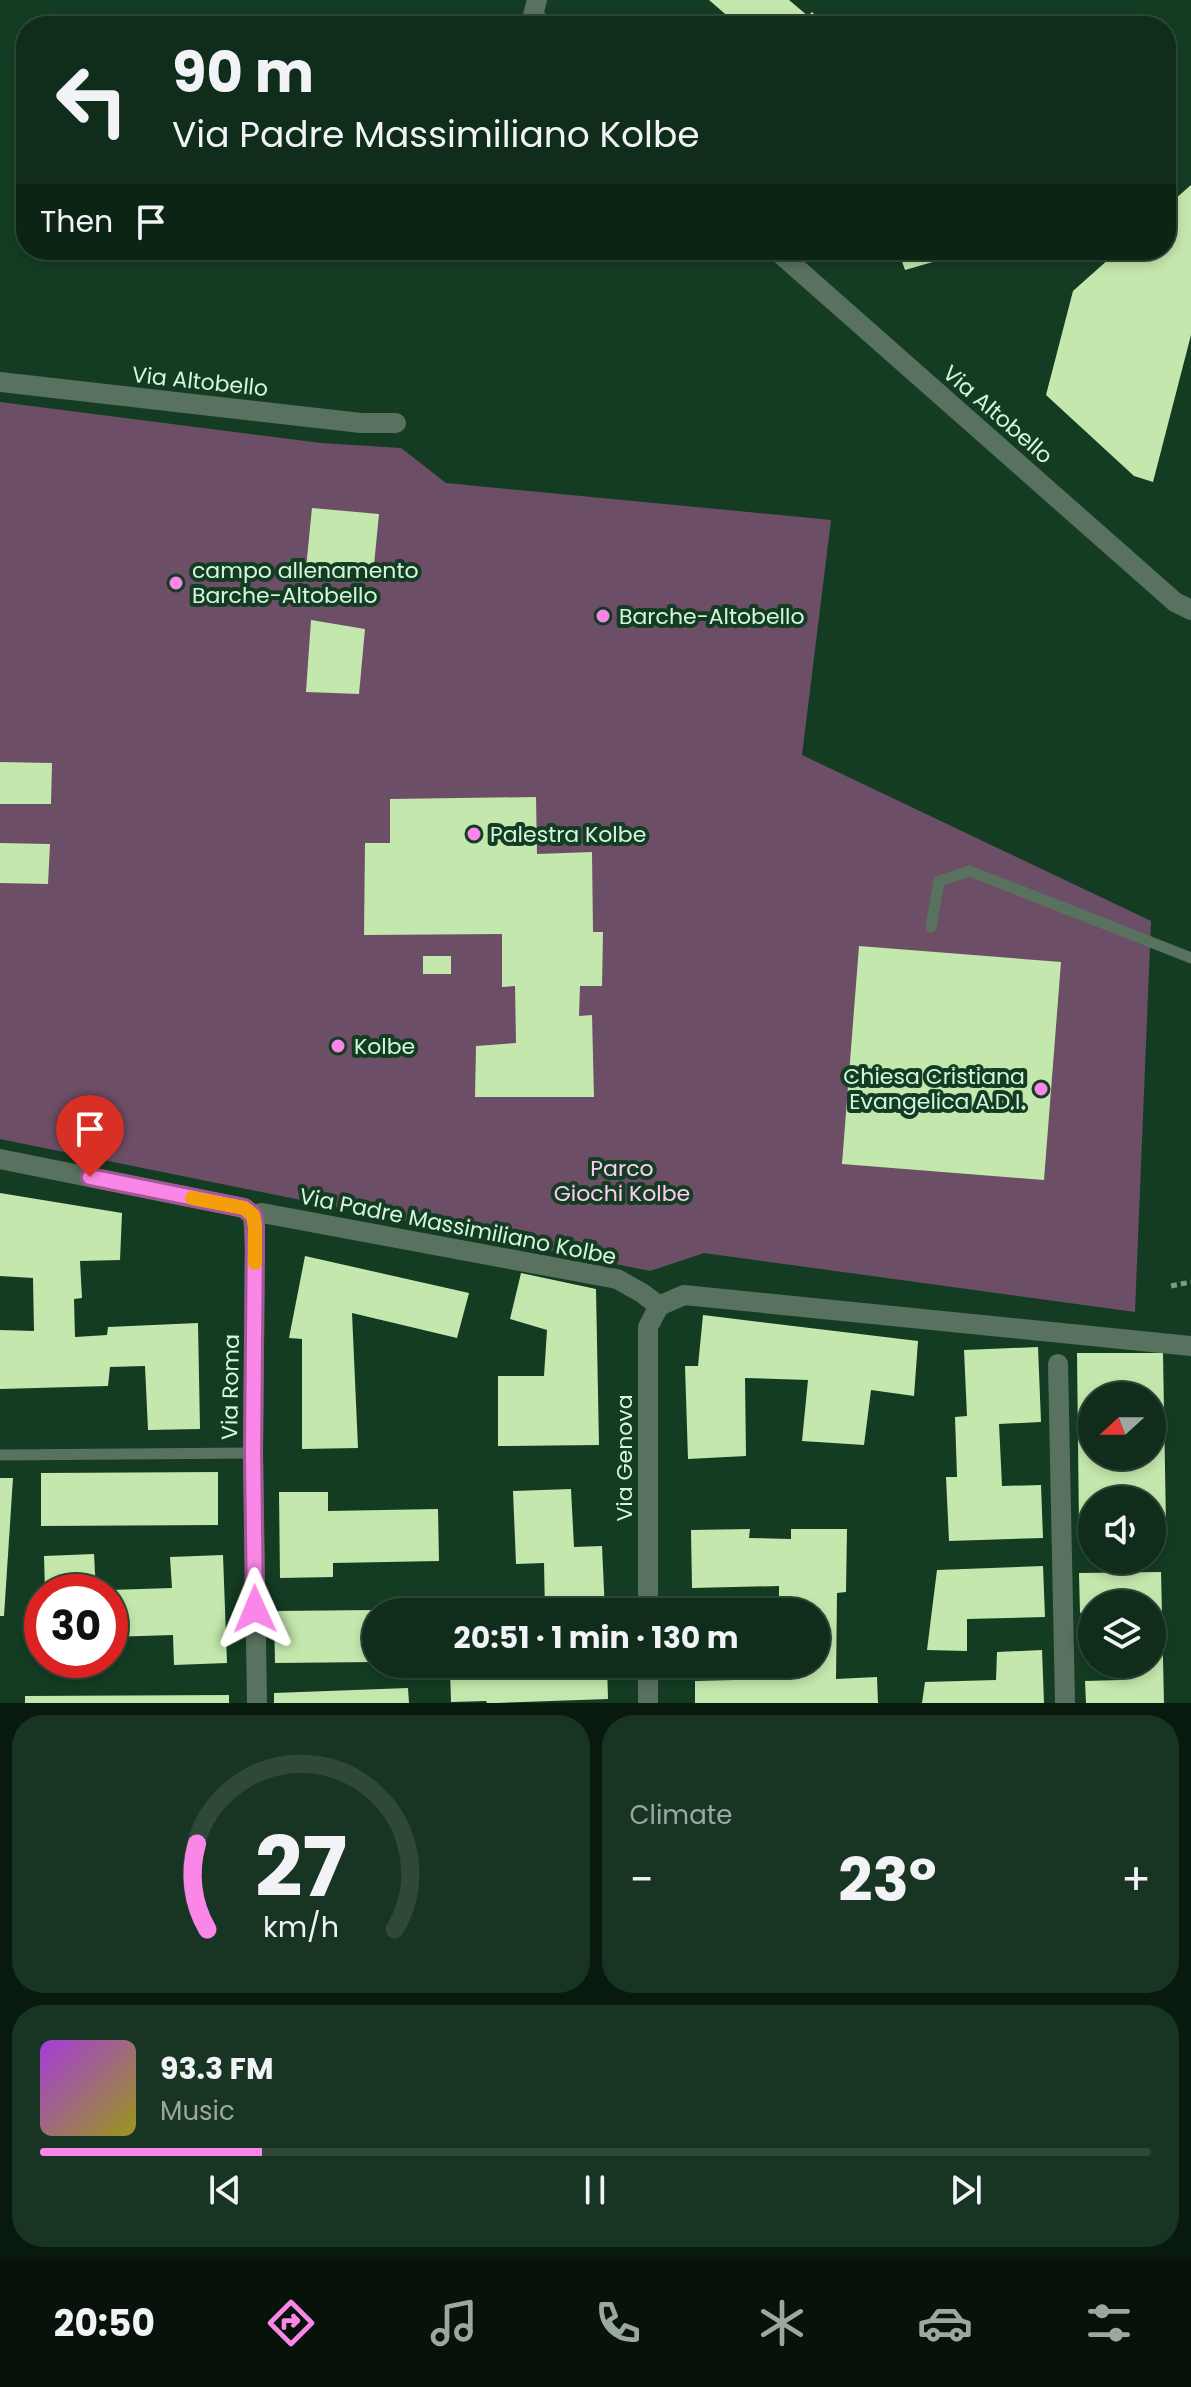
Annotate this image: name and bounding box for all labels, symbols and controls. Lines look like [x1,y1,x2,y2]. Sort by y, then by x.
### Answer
text: 90 m [172,33,314,112]
icon: left [40,48,144,152]
text: Via Padre Massimiliano Kolbe [172,109,700,160]
text: Then [40,200,113,243]
icon: arrive [129,200,173,244]
street label: Via Altobello [936,358,1059,471]
street label: Via Altobello [130,359,270,404]
place label: campo allenamento Barche-Altobello [192,555,418,611]
marker: campo allenamento Barche-Altobello [167,574,185,592]
place label: Barche-Altobello [619,601,805,632]
marker: Barche-Altobello [594,607,612,625]
place label: Palestra Kolbe [490,819,646,850]
marker: Palestra Kolbe [465,825,483,843]
place label: Kolbe [354,1031,415,1062]
marker: Kolbe [329,1037,347,1055]
place label: Chiesa Cristiana Evangelica A.D.I. [843,1061,1025,1117]
marker: Chiesa Cristiana Evangelica A.D.I. [1032,1080,1050,1098]
pin [56,1095,124,1177]
icon: arrive [68,1107,112,1151]
park label: Parco Giochi Kolbe [554,1153,690,1209]
street label: Via Padre Massimiliano Kolbe [297,1181,619,1272]
street label: Via Roma [214,1334,247,1440]
north arrow [1078,1382,1166,1470]
map controls [1078,1382,1166,1678]
street label: Via Genova [609,1394,640,1522]
button: sound [1078,1486,1166,1574]
position arrow [213,1567,297,1651]
speed limit sign: 30 [24,1574,128,1678]
button: layers [1078,1590,1166,1678]
text: 20:51 · 1 min · 130 m [454,1616,738,1659]
text: Climate [630,1797,732,1833]
text: 27 [255,1809,347,1925]
text: 23° [838,1838,937,1922]
text: − [630,1849,654,1910]
text: + [1121,1849,1151,1910]
text: km/h [263,1907,339,1947]
text: 93.3 FM [160,2047,274,2090]
text: Music [160,2093,235,2129]
icon: previous [203,2168,247,2212]
icon: pause [573,2168,617,2212]
icon: next [944,2168,988,2212]
icon: directions [263,2295,319,2351]
icon: music [426,2295,482,2351]
icon: phone [590,2295,646,2351]
icon: climate [754,2295,810,2351]
icon: car [917,2295,973,2351]
icon: filters [1081,2295,1137,2351]
text: 20:50 [54,2298,155,2349]

